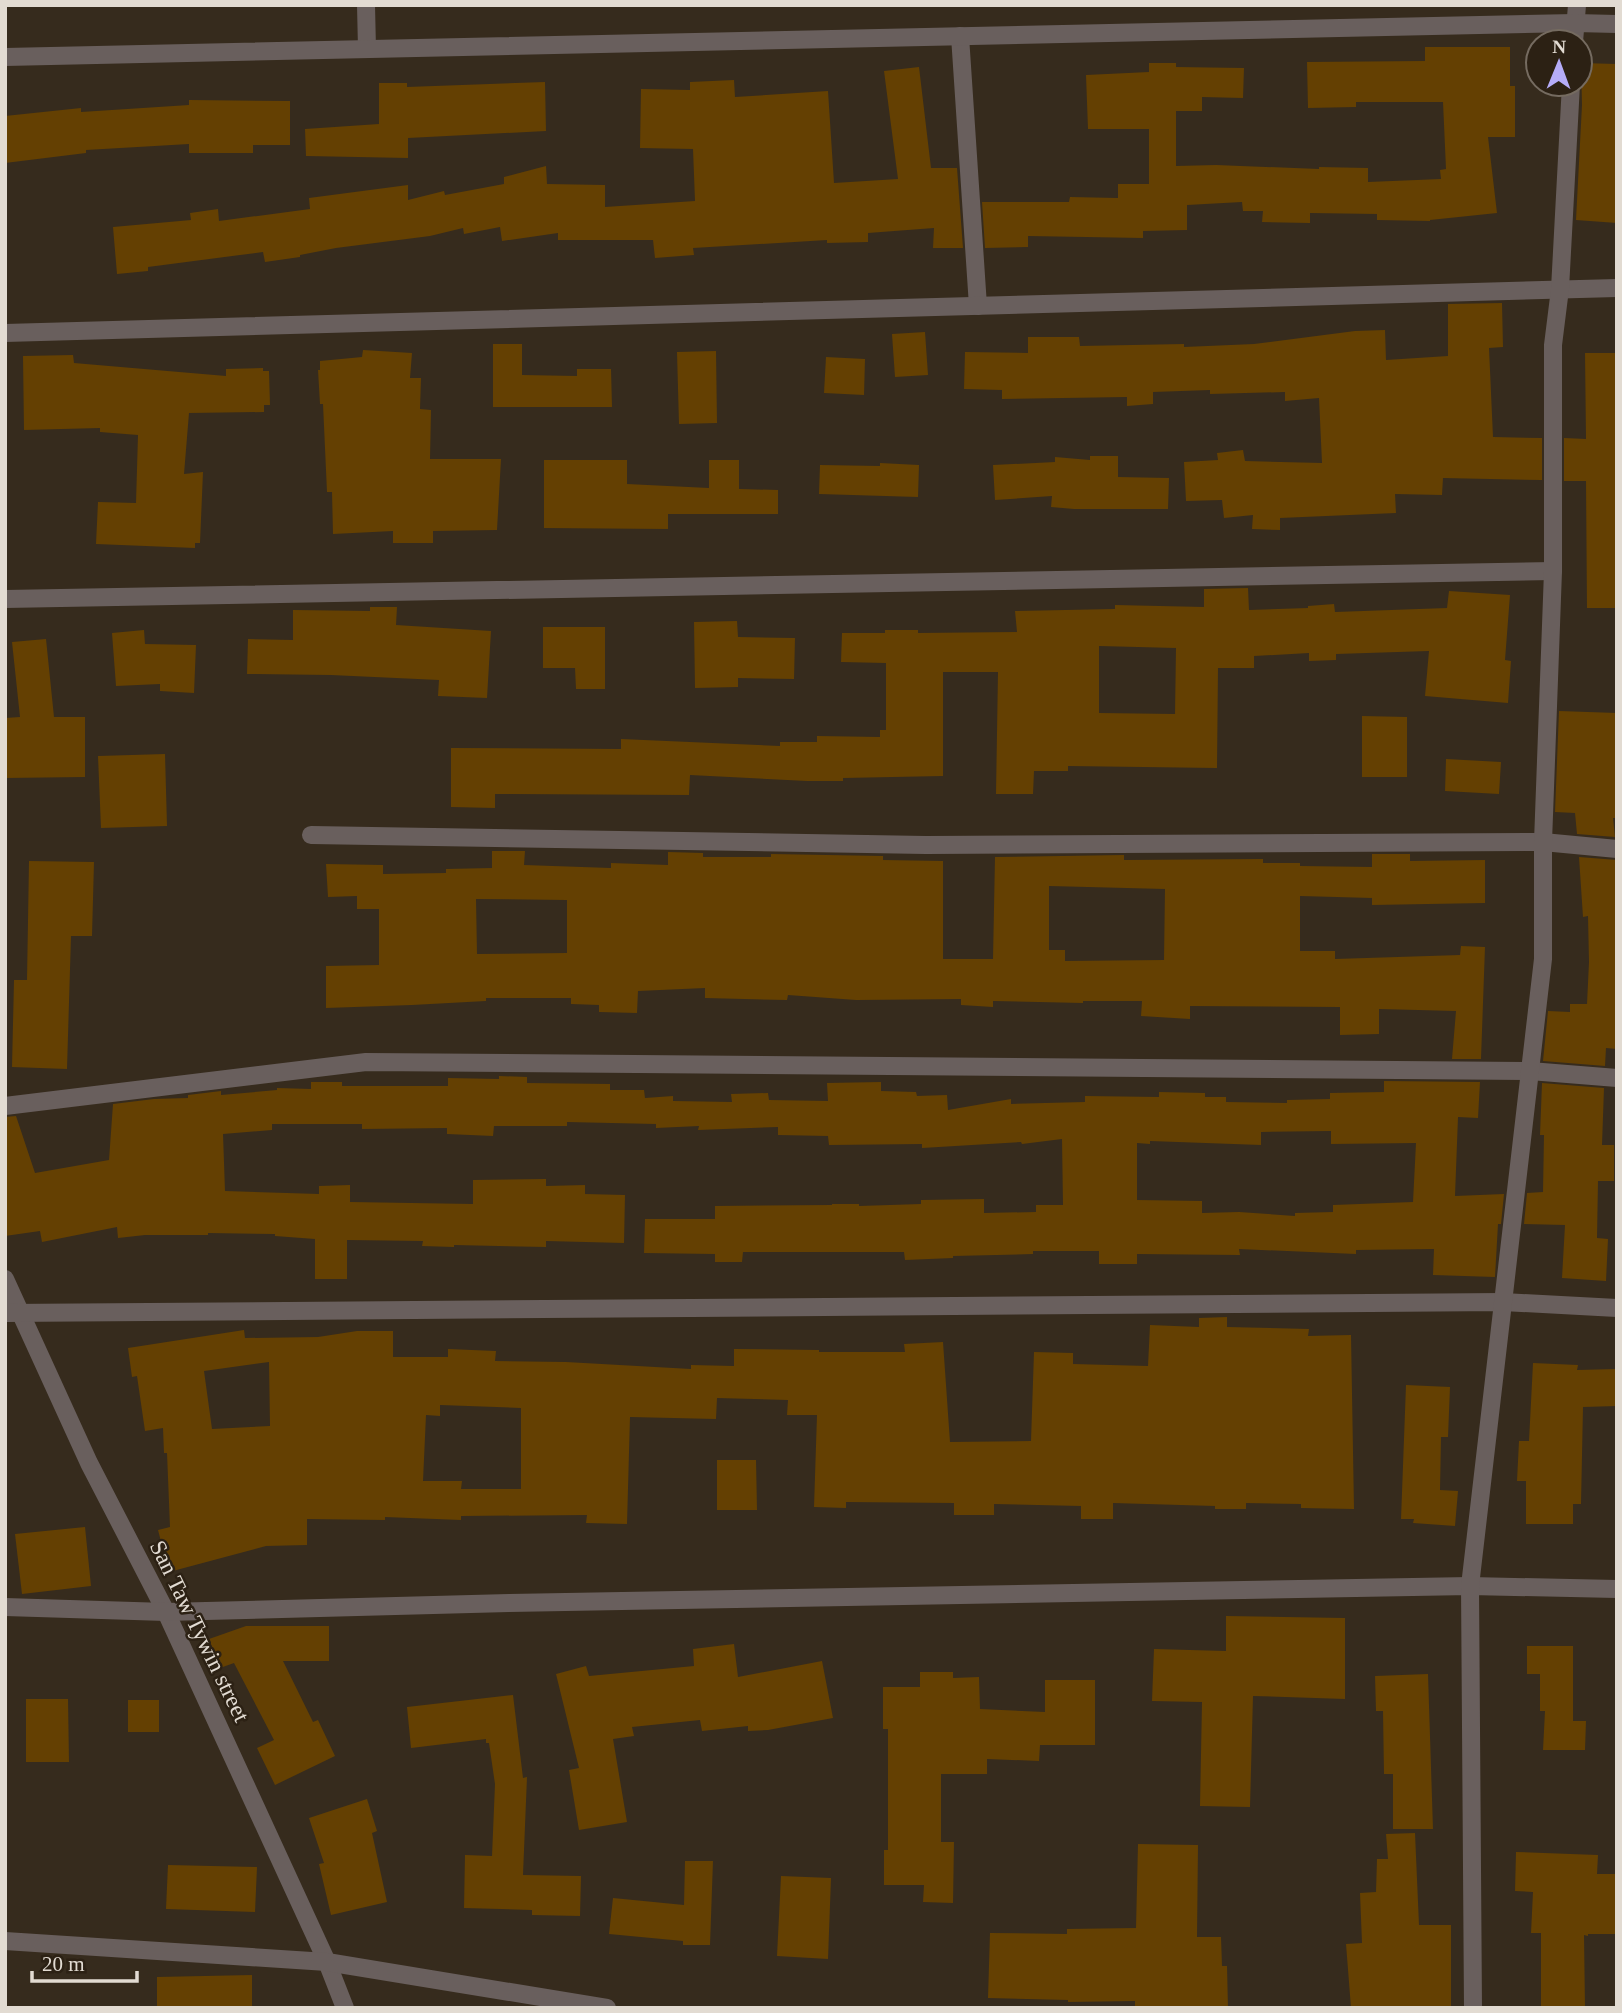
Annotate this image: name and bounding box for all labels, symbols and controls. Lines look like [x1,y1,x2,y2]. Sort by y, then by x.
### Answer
north arrow [1524,28,1594,98]
text: N [1552,36,1567,57]
street label: San Taw Tywin street [145,1537,255,1726]
scale bar [32,1940,136,1984]
text: 20 m [42,1952,85,1976]

